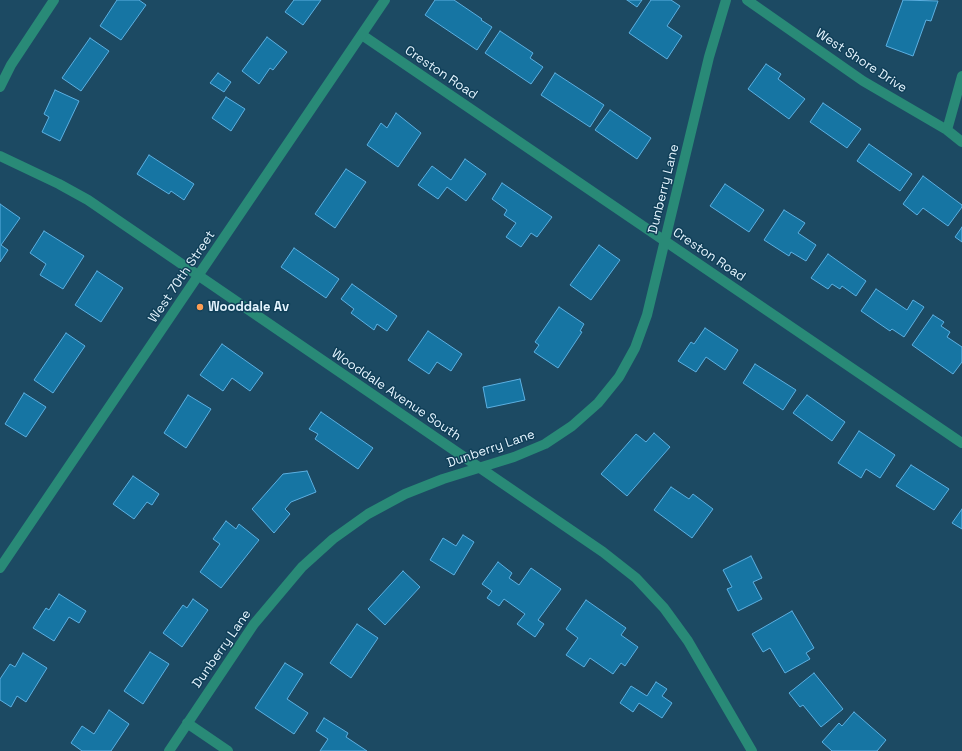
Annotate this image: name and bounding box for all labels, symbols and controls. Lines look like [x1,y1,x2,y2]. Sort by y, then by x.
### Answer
street label: West Shore Drive [812,26,910,96]
street label: Creston Road [402,43,480,103]
street label: Dunberry Lane [645,143,683,235]
street label: Creston Road [670,225,748,285]
street label: West 70th Street [145,228,219,326]
place label: Wooddale Av [208,299,289,315]
marker: Wooddale Av [195,302,205,312]
street label: Wooddale Avenue South [328,346,464,444]
street label: Dunberry Lane [445,427,537,471]
street label: Dunberry Lane [189,607,255,691]

